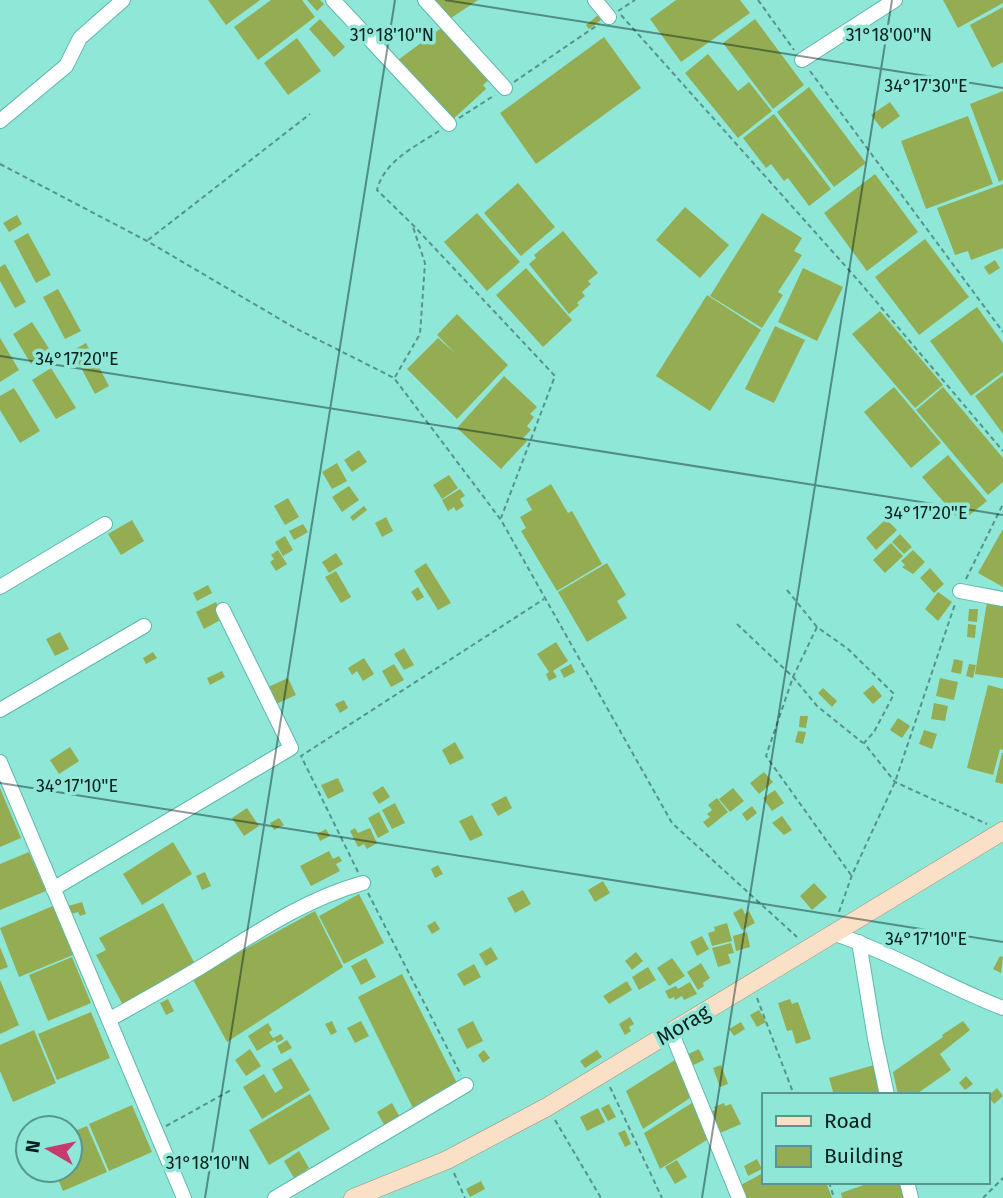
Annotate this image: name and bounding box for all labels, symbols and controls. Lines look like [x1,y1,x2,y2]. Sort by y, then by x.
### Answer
text: 31°18'10"N [350,24,434,46]
text: 31°18'00"N [846,24,932,46]
text: 34°17'30"E [884,75,968,97]
text: 34°17'20"E [35,348,119,370]
text: 34°17'20"E [884,502,968,524]
text: 34°17'10"E [36,775,118,797]
text: 34°17'10"E [885,928,967,950]
street label: Morag [651,999,715,1051]
legend [762,1093,989,1184]
text: Road [824,1108,872,1134]
north arrow [14,1114,84,1184]
text: N [20,1138,45,1154]
text: Building [824,1143,903,1169]
text: 31°18'10"N [166,1152,250,1174]

